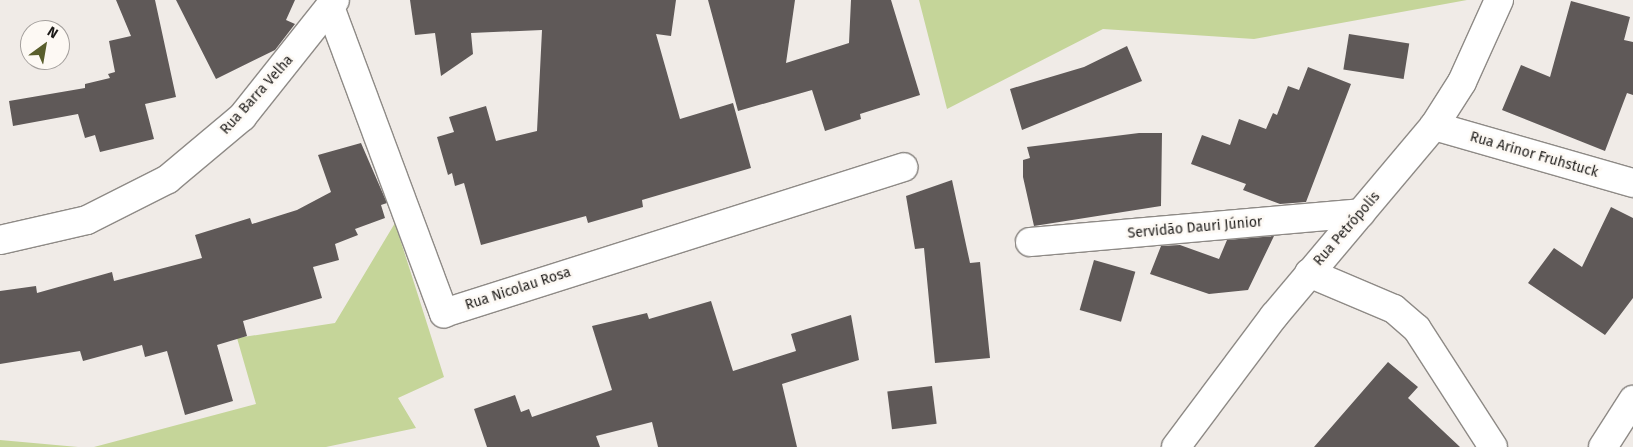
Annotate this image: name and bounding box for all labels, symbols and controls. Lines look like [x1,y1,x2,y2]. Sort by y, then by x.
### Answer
north arrow [20,20,70,70]
text: N [44,23,61,42]
street label: Rua Barra Velha [217,52,297,138]
street label: Rua Arinor Fruhstuck [1468,129,1600,181]
street label: Rua Petrópolis [1310,189,1384,269]
street label: Servidão Dauri Júnior [1127,214,1263,242]
street label: Rua Nicolau Rosa [463,264,573,314]

